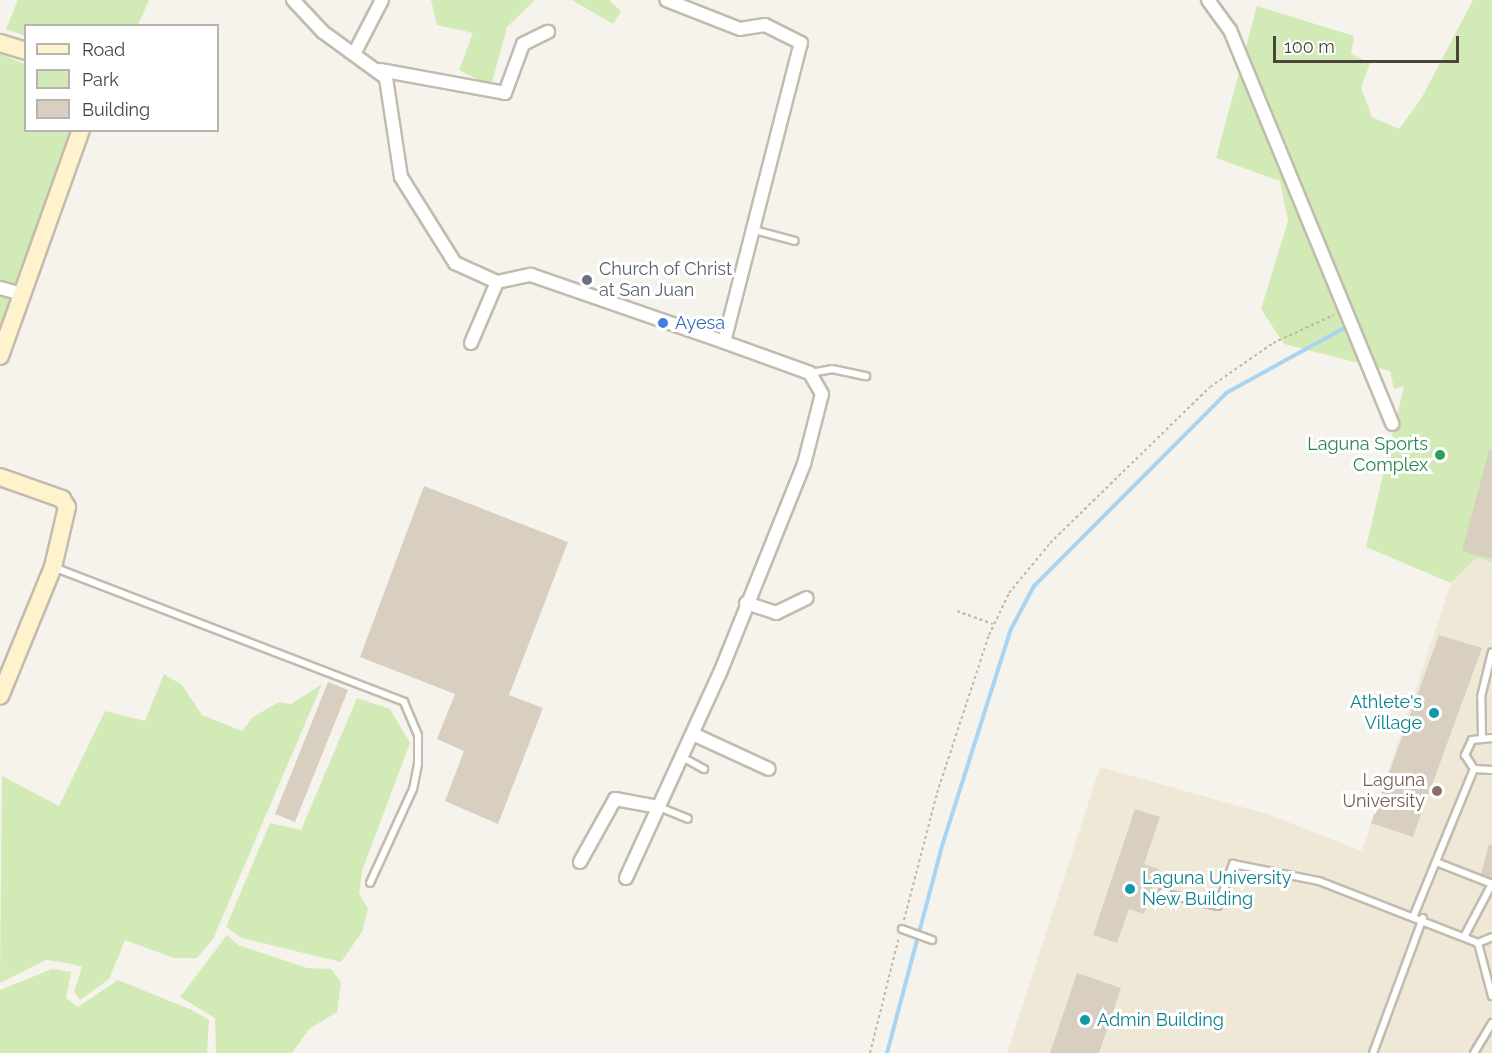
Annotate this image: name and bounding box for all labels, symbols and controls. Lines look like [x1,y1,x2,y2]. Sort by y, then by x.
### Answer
legend [24,24,219,132]
scale bar [1276,24,1462,62]
text: 100 m [1284,36,1335,57]
text: Road [82,39,125,60]
text: Park [82,69,119,90]
text: Building [82,99,150,120]
place label: Church of Christ at San Juan [599,259,732,302]
marker: Church of Christ at San Juan [580,273,594,287]
place label: Ayesa [675,312,725,334]
marker: Ayesa [656,316,670,330]
place label: Laguna Sports Complex [1307,434,1428,476]
marker: Laguna Sports Complex [1433,448,1447,462]
place label: Athlete's Village [1350,692,1422,734]
marker: Athlete's Village [1427,706,1441,720]
place label: Laguna University [1343,770,1425,812]
marker: Laguna University [1430,784,1444,798]
place label: Laguna University New Building [1142,868,1291,910]
marker: Laguna University New Building [1123,882,1137,896]
place label: Admin Building [1097,1009,1224,1031]
marker: Admin Building [1078,1013,1092,1027]

